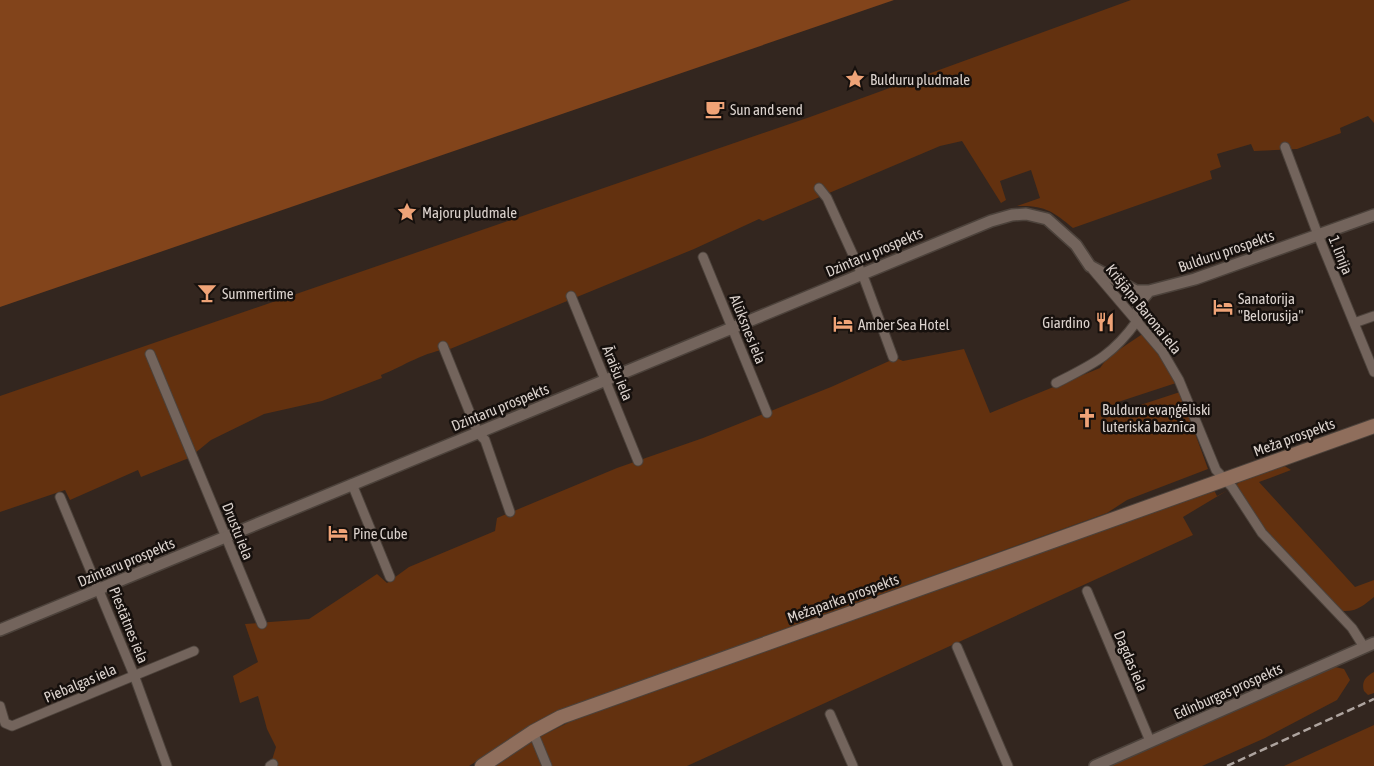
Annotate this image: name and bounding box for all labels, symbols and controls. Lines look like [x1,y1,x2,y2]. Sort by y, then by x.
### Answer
place icon: Bulduru pludmale [844,68,866,90]
place label: Bulduru pludmale [870,71,970,88]
cafe icon: Sun and send [704,98,726,120]
place label: Sun and send [730,101,803,118]
place icon: Majoru pludmale [396,201,418,223]
place label: Majoru pludmale [422,204,517,221]
street label: Dzintaru prospekts [823,224,925,280]
street label: Bulduru prospekts [1176,227,1276,275]
street label: 1. līnija [1326,233,1356,277]
street label: Krišjāņa Barona iela [1103,261,1185,357]
bar icon: Summertime [196,282,218,304]
place label: Summertime [222,285,294,302]
place label: Sanatorija "Belorusija" [1238,290,1304,324]
street label: Alūksnes iela [726,292,770,366]
hotel icon: Sanatorija "Belorusija" [1212,296,1234,318]
restaurant icon: Giardino [1094,311,1116,333]
hotel icon: Amber Sea Hotel [832,313,854,335]
place label: Giardino [1042,314,1090,331]
place label: Amber Sea Hotel [858,316,949,333]
street label: Āraišu iela [599,343,637,403]
street label: Dzintaru prospekts [449,380,551,434]
place label: Bulduru evaņģēliski luteriskā baznīca [1102,401,1210,435]
church icon: Bulduru evaņģēliski luteriskā baznīca [1076,407,1098,429]
street label: Meža prospekts [1251,414,1337,460]
street label: Drustu iela [219,500,257,562]
hotel icon: Pine Cube [327,522,349,544]
place label: Pine Cube [353,525,408,542]
street label: Dzintaru prospekts [75,534,177,590]
street label: Mežaparka prospekts [785,570,901,626]
street label: Piestātnes iela [106,584,152,666]
street label: Dagdas iela [1111,628,1151,694]
street label: Edinburgas prospekts [1171,659,1285,723]
street label: Piebalgas iela [41,660,119,706]

